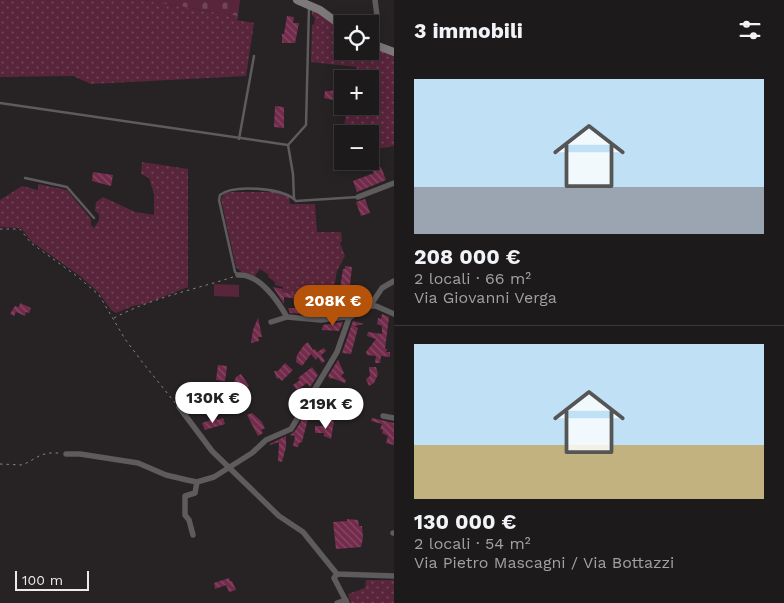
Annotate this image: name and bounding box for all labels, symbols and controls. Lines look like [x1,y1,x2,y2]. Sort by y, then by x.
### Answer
map controls [334,15,379,170]
button: locate [334,15,379,60]
icon: filters [736,16,764,44]
text: 3 immobili [414,18,523,43]
button: + [334,70,379,115]
icon: home [544,111,634,201]
button: − [334,125,379,170]
text: 208 000 € [414,244,521,269]
text: 2 locali · 66 m² [414,269,531,288]
pin: 208K € [292,284,374,327]
text: Via Giovanni Verga [414,288,557,307]
text: 208K € [305,291,361,310]
icon: home [544,377,634,467]
pin: 130K € [172,382,254,424]
text: 130K € [186,388,240,407]
pin: 219K € [285,388,367,430]
text: 219K € [299,394,353,413]
text: 130 000 € [414,509,516,534]
text: 2 locali · 54 m² [414,534,531,553]
text: Via Pietro Mascagni / Via Bottazzi [414,553,674,572]
scale bar [15,568,89,591]
text: 100 m [22,572,63,588]

